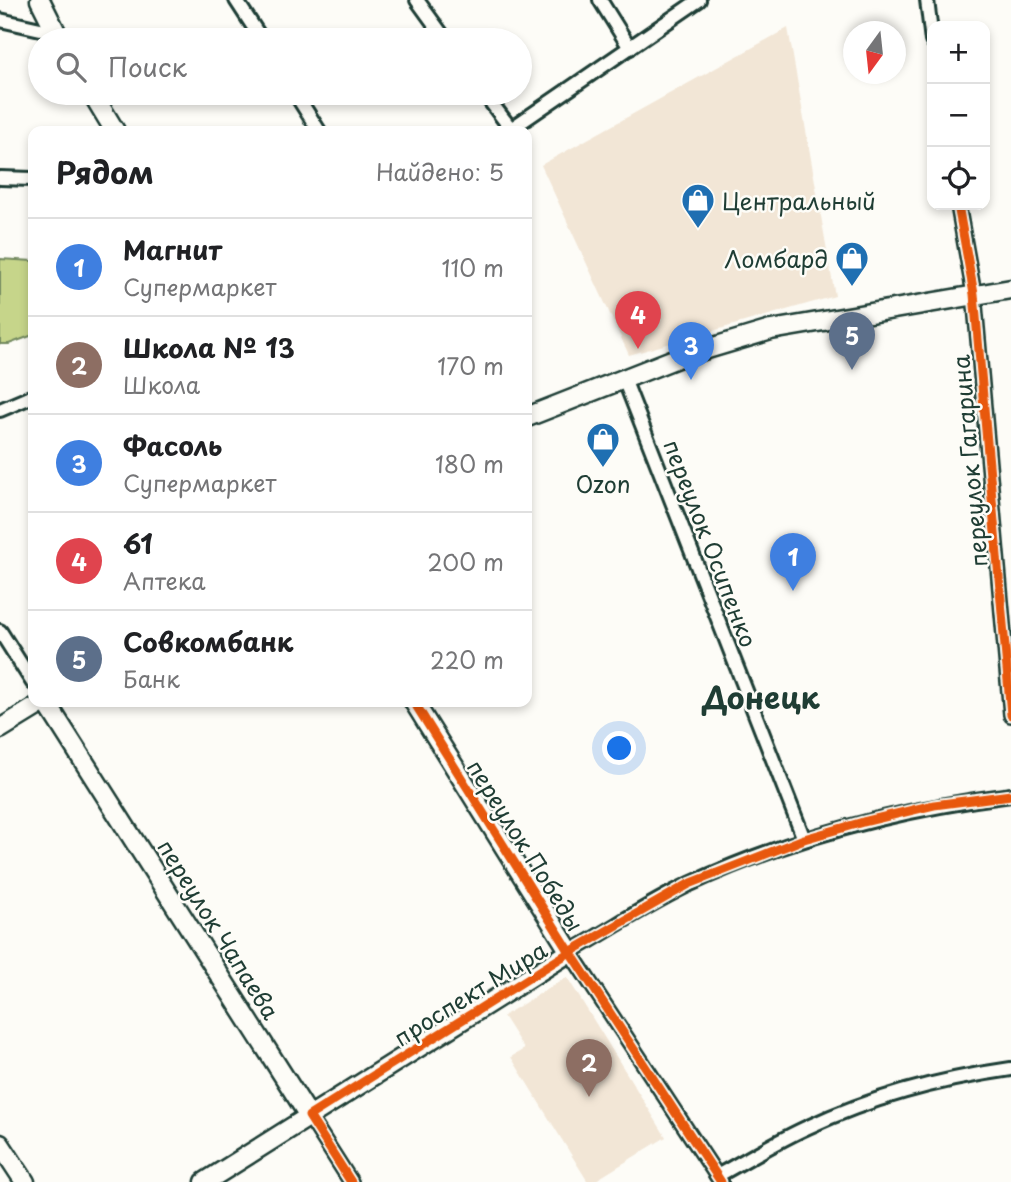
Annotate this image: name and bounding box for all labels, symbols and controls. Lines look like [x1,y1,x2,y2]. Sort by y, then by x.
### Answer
north arrow [843,21,906,84]
map controls [927,21,990,210]
button: + [927,21,990,84]
search box [28,28,532,105]
text: Поиск [108,47,187,86]
icon: search [52,48,90,86]
button: − [927,84,990,147]
button: locate [927,147,990,210]
text: Рядом [56,149,154,194]
text: Найдено: 5 [376,154,504,189]
shop icon: Центральный [679,181,717,230]
place label: Центральный [722,183,876,218]
text: Магнит [123,230,222,269]
shop icon: Ломбард [833,239,871,288]
place label: Ломбард [724,241,828,276]
text: 1 [74,250,85,285]
text: 110 m [442,250,504,285]
text: Супермаркет [123,269,277,304]
pin: 4 [615,291,661,349]
pin: 5 [829,312,875,370]
pin: 3 [668,322,714,380]
text: Школа № 13 [123,328,295,367]
text: 2 [71,348,87,383]
text: 170 m [437,348,504,383]
street label: переулок Гагарина [942,353,996,569]
text: Школа [123,367,200,402]
shop icon: Ozon [584,420,622,469]
text: Фасоль [123,426,222,465]
street label: переулок Осипенко [655,434,767,652]
text: 3 [71,446,87,481]
text: 180 m [435,446,504,481]
text: Супермаркет [123,465,277,500]
place label: Ozon [576,466,631,501]
text: 61 [123,524,153,563]
pin: 1 [770,533,816,591]
text: 4 [71,544,87,579]
text: 200 m [427,544,504,579]
text: Аптека [123,563,205,598]
text: Совкомбанк [123,622,293,661]
text: 5 [72,642,86,677]
text: 220 m [430,642,504,677]
text: Банк [123,661,180,696]
district label: Донецк [701,674,820,719]
your location [602,731,636,765]
street label: переулок Победы [459,752,593,938]
street label: переулок Чапаева [149,832,289,1027]
street label: проспект Мира [387,932,554,1054]
pin: 2 [566,1039,612,1097]

